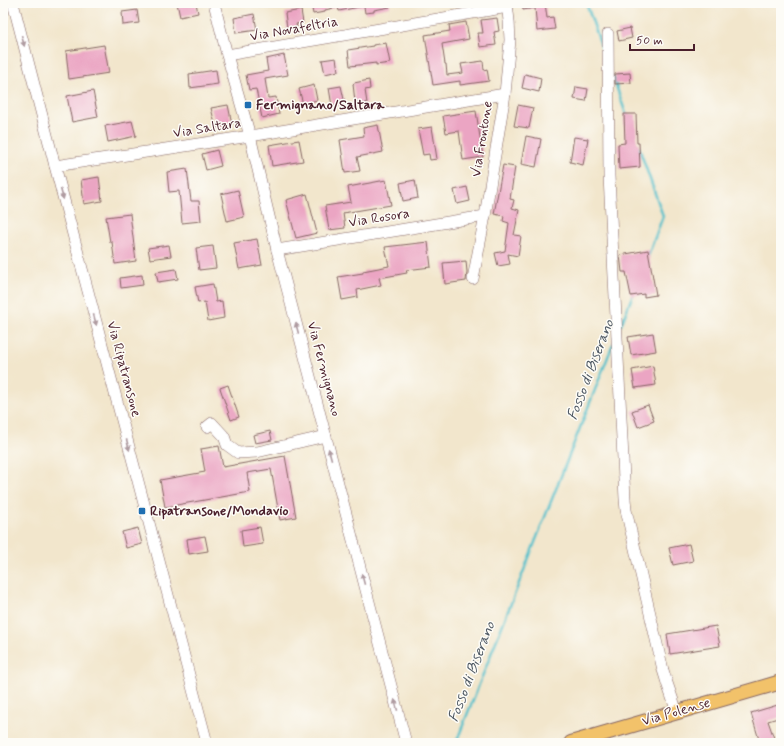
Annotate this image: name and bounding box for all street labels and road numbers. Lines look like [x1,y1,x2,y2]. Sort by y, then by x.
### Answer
street label: Via Novafeltria [249,12,339,46]
street label: Via Frontone [467,100,497,178]
street label: Via Saltara [172,114,242,142]
street label: Via Rosora [347,204,411,232]
street label: Via Ripatransone [103,319,145,419]
street label: Via Fermignano [303,320,345,418]
street label: Via Polense [640,694,712,730]

